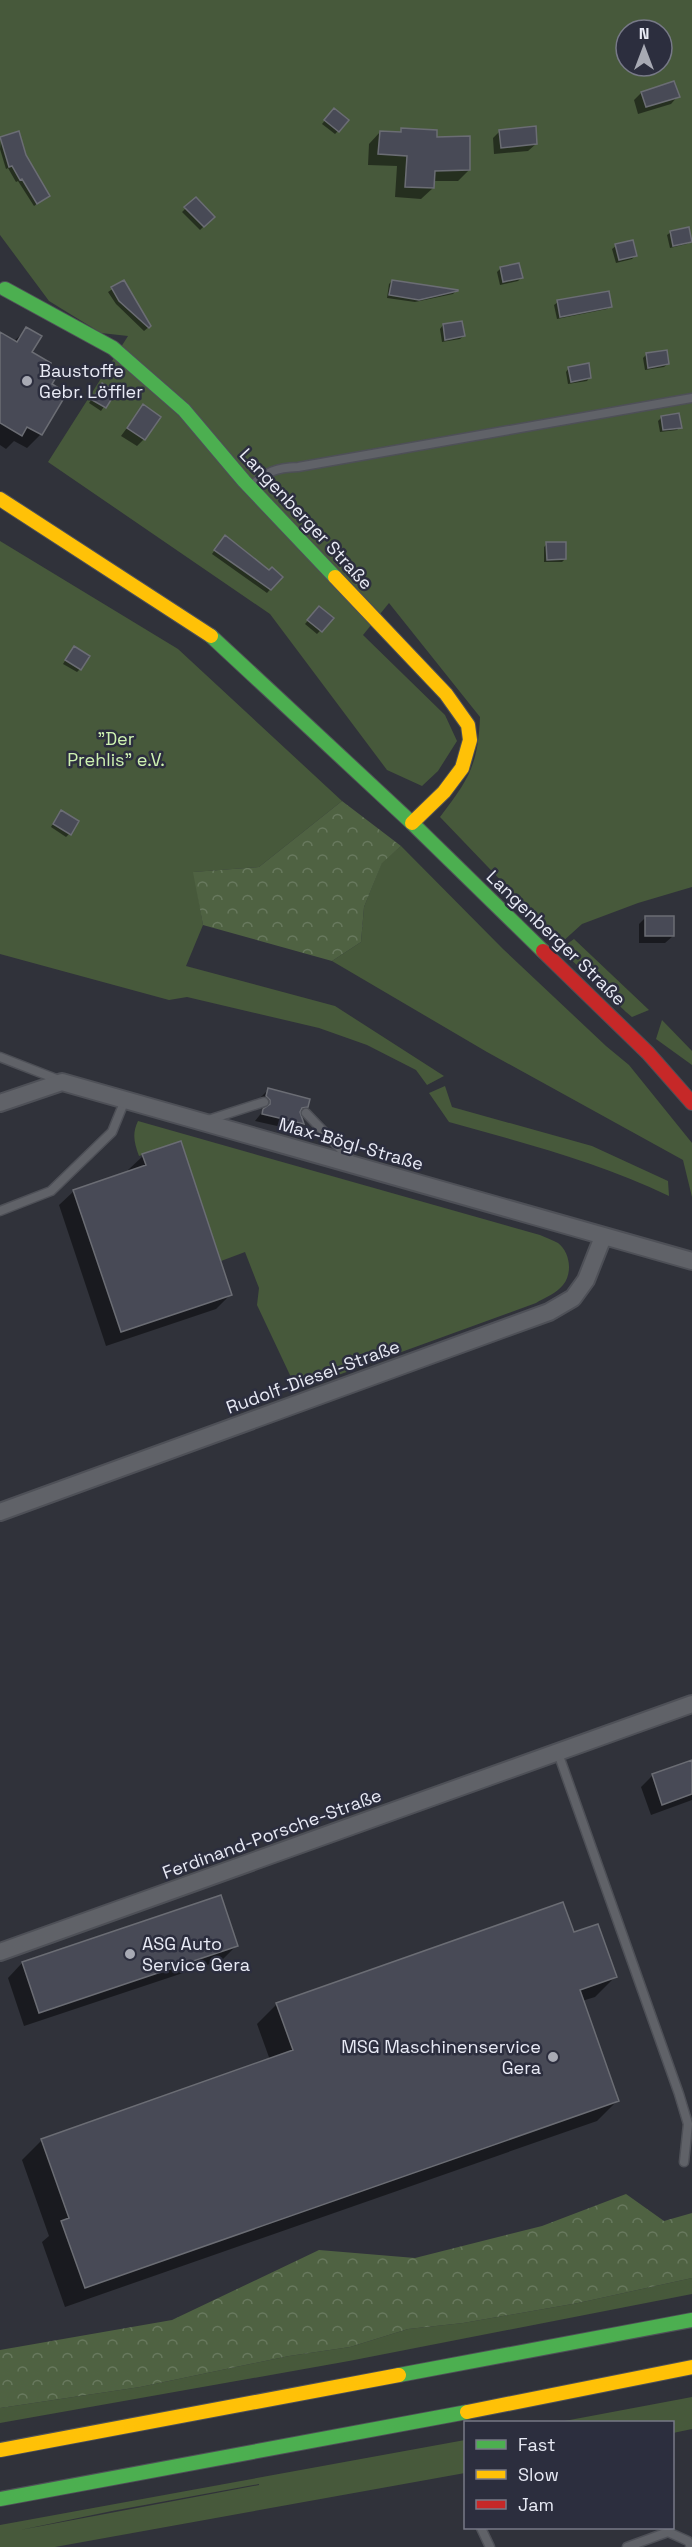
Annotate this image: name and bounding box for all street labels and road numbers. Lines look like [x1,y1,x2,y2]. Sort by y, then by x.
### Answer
street label: Langenberger Straße [235,443,378,594]
street label: Langenberger Straße [482,865,631,1010]
street label: Max-Bögl-Straße [276,1112,426,1175]
street label: Rudolf-Diesel-Straße [223,1334,403,1419]
street label: Ferdinand-Porsche-Straße [159,1783,384,1884]

